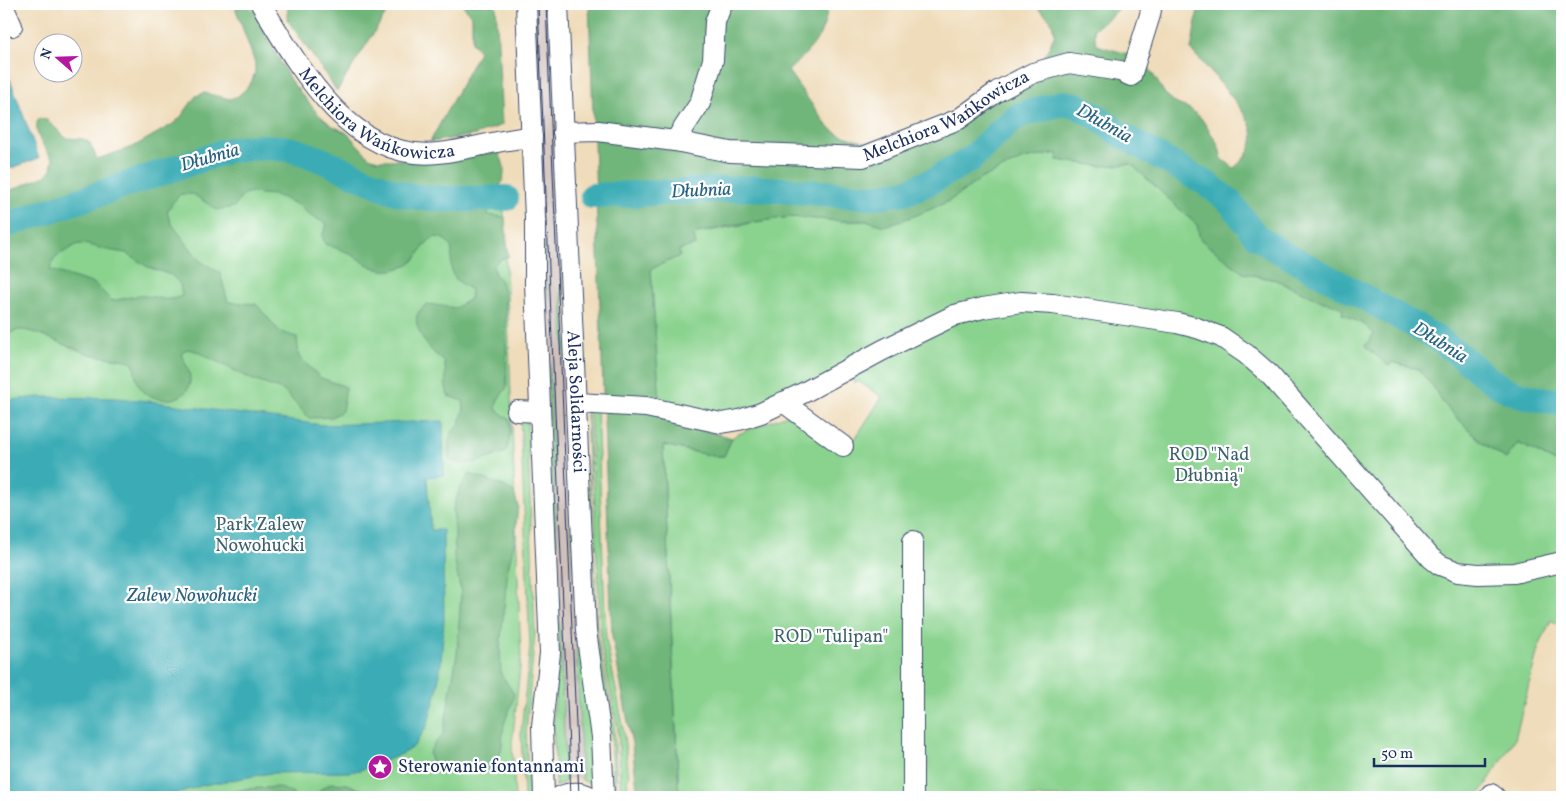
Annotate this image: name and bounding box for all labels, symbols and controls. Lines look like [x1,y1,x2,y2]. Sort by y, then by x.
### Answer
north arrow [32,32,82,82]
text: N [37,46,58,62]
street label: Melchiora Wańkowicza [292,63,457,166]
street label: Melchiora Wańkowicza [859,64,1034,168]
water label: Dłubnia [1071,98,1137,150]
water label: Dłubnia [177,137,243,179]
water label: Dłubnia [670,176,732,206]
water label: Dłubnia [1408,316,1472,370]
street label: Aleja Solidarności [560,330,591,473]
park label: ROD "Nad Dłubnią" [1169,443,1249,489]
park label: Park Zalew Nowohucki [215,513,305,559]
water label: Zalew Nowohucki [126,583,257,609]
park label: ROD "Tulipan" [774,625,888,650]
scale bar [1374,736,1485,768]
text: 50 m [1381,744,1413,765]
place icon: Sterowanie fontannami [367,754,393,780]
place label: Sterowanie fontannami [398,755,584,780]

